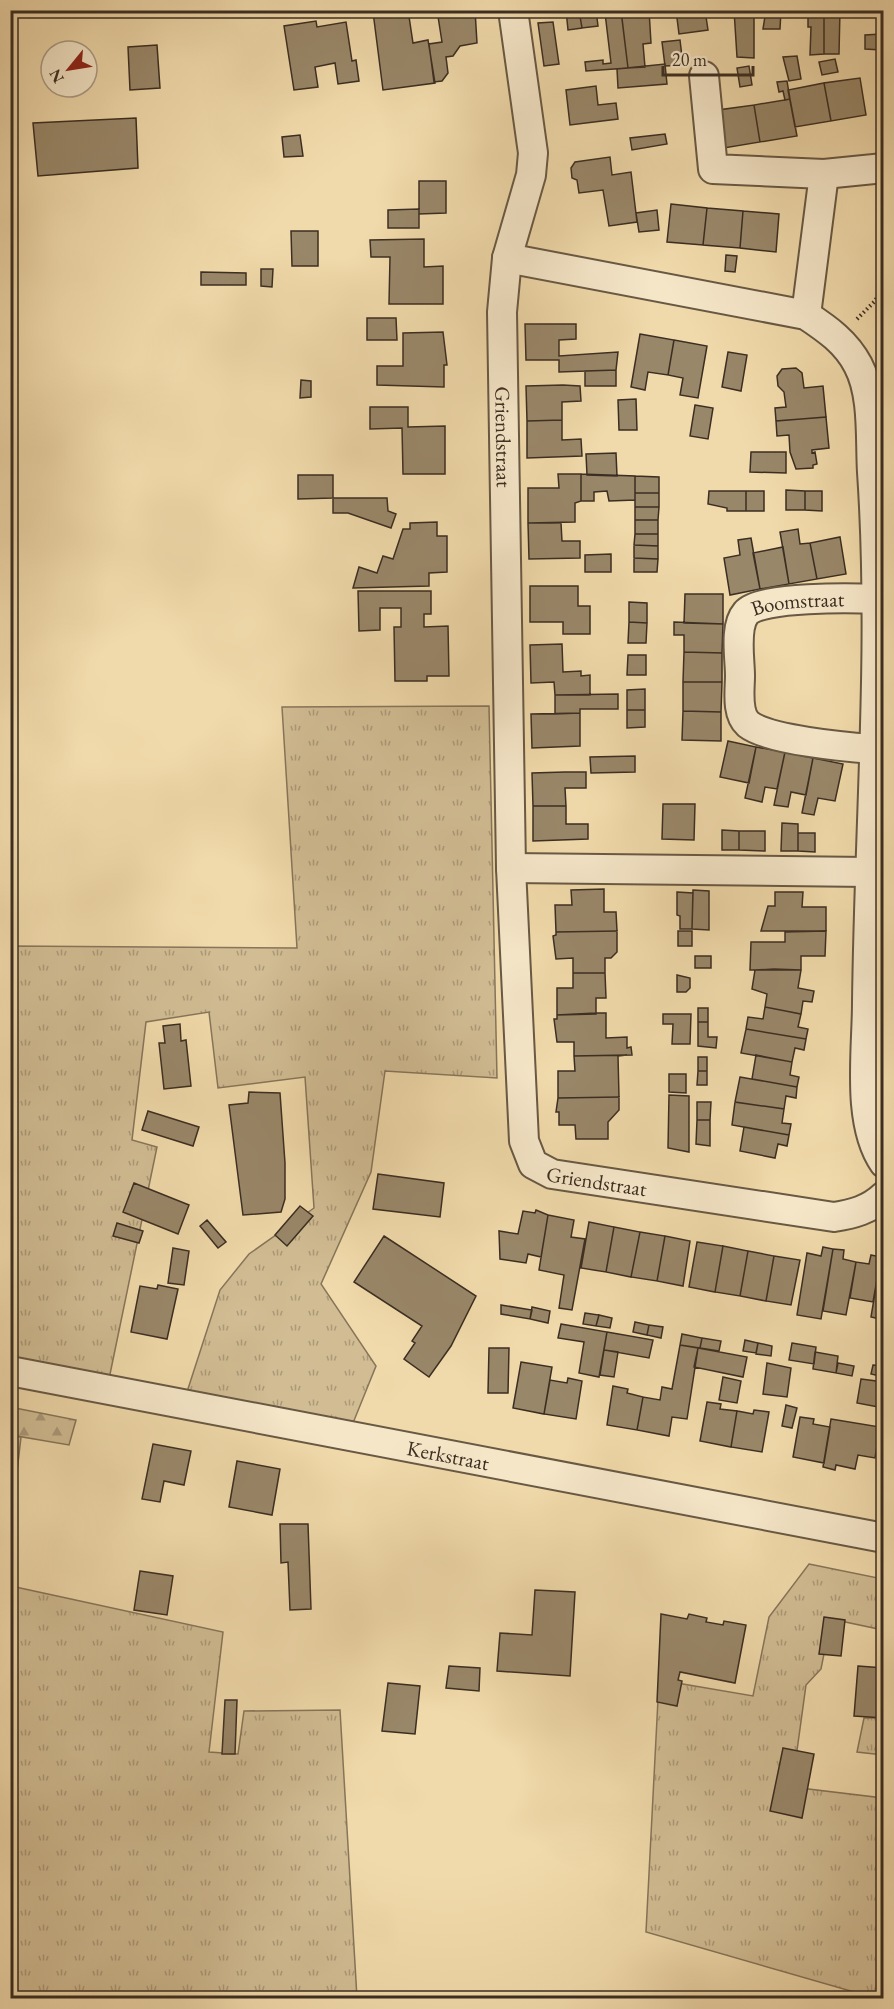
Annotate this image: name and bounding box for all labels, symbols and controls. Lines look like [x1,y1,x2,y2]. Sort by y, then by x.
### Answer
north arrow [39,39,99,99]
scale bar [663,39,753,77]
text: 20 m [672,48,707,71]
text: N [44,65,69,87]
street label: Griendstraat [490,386,518,488]
street label: Boomstraat [747,585,845,621]
street label: Griendstraat [545,1160,649,1202]
street label: Kerkstraat [405,1434,492,1476]

